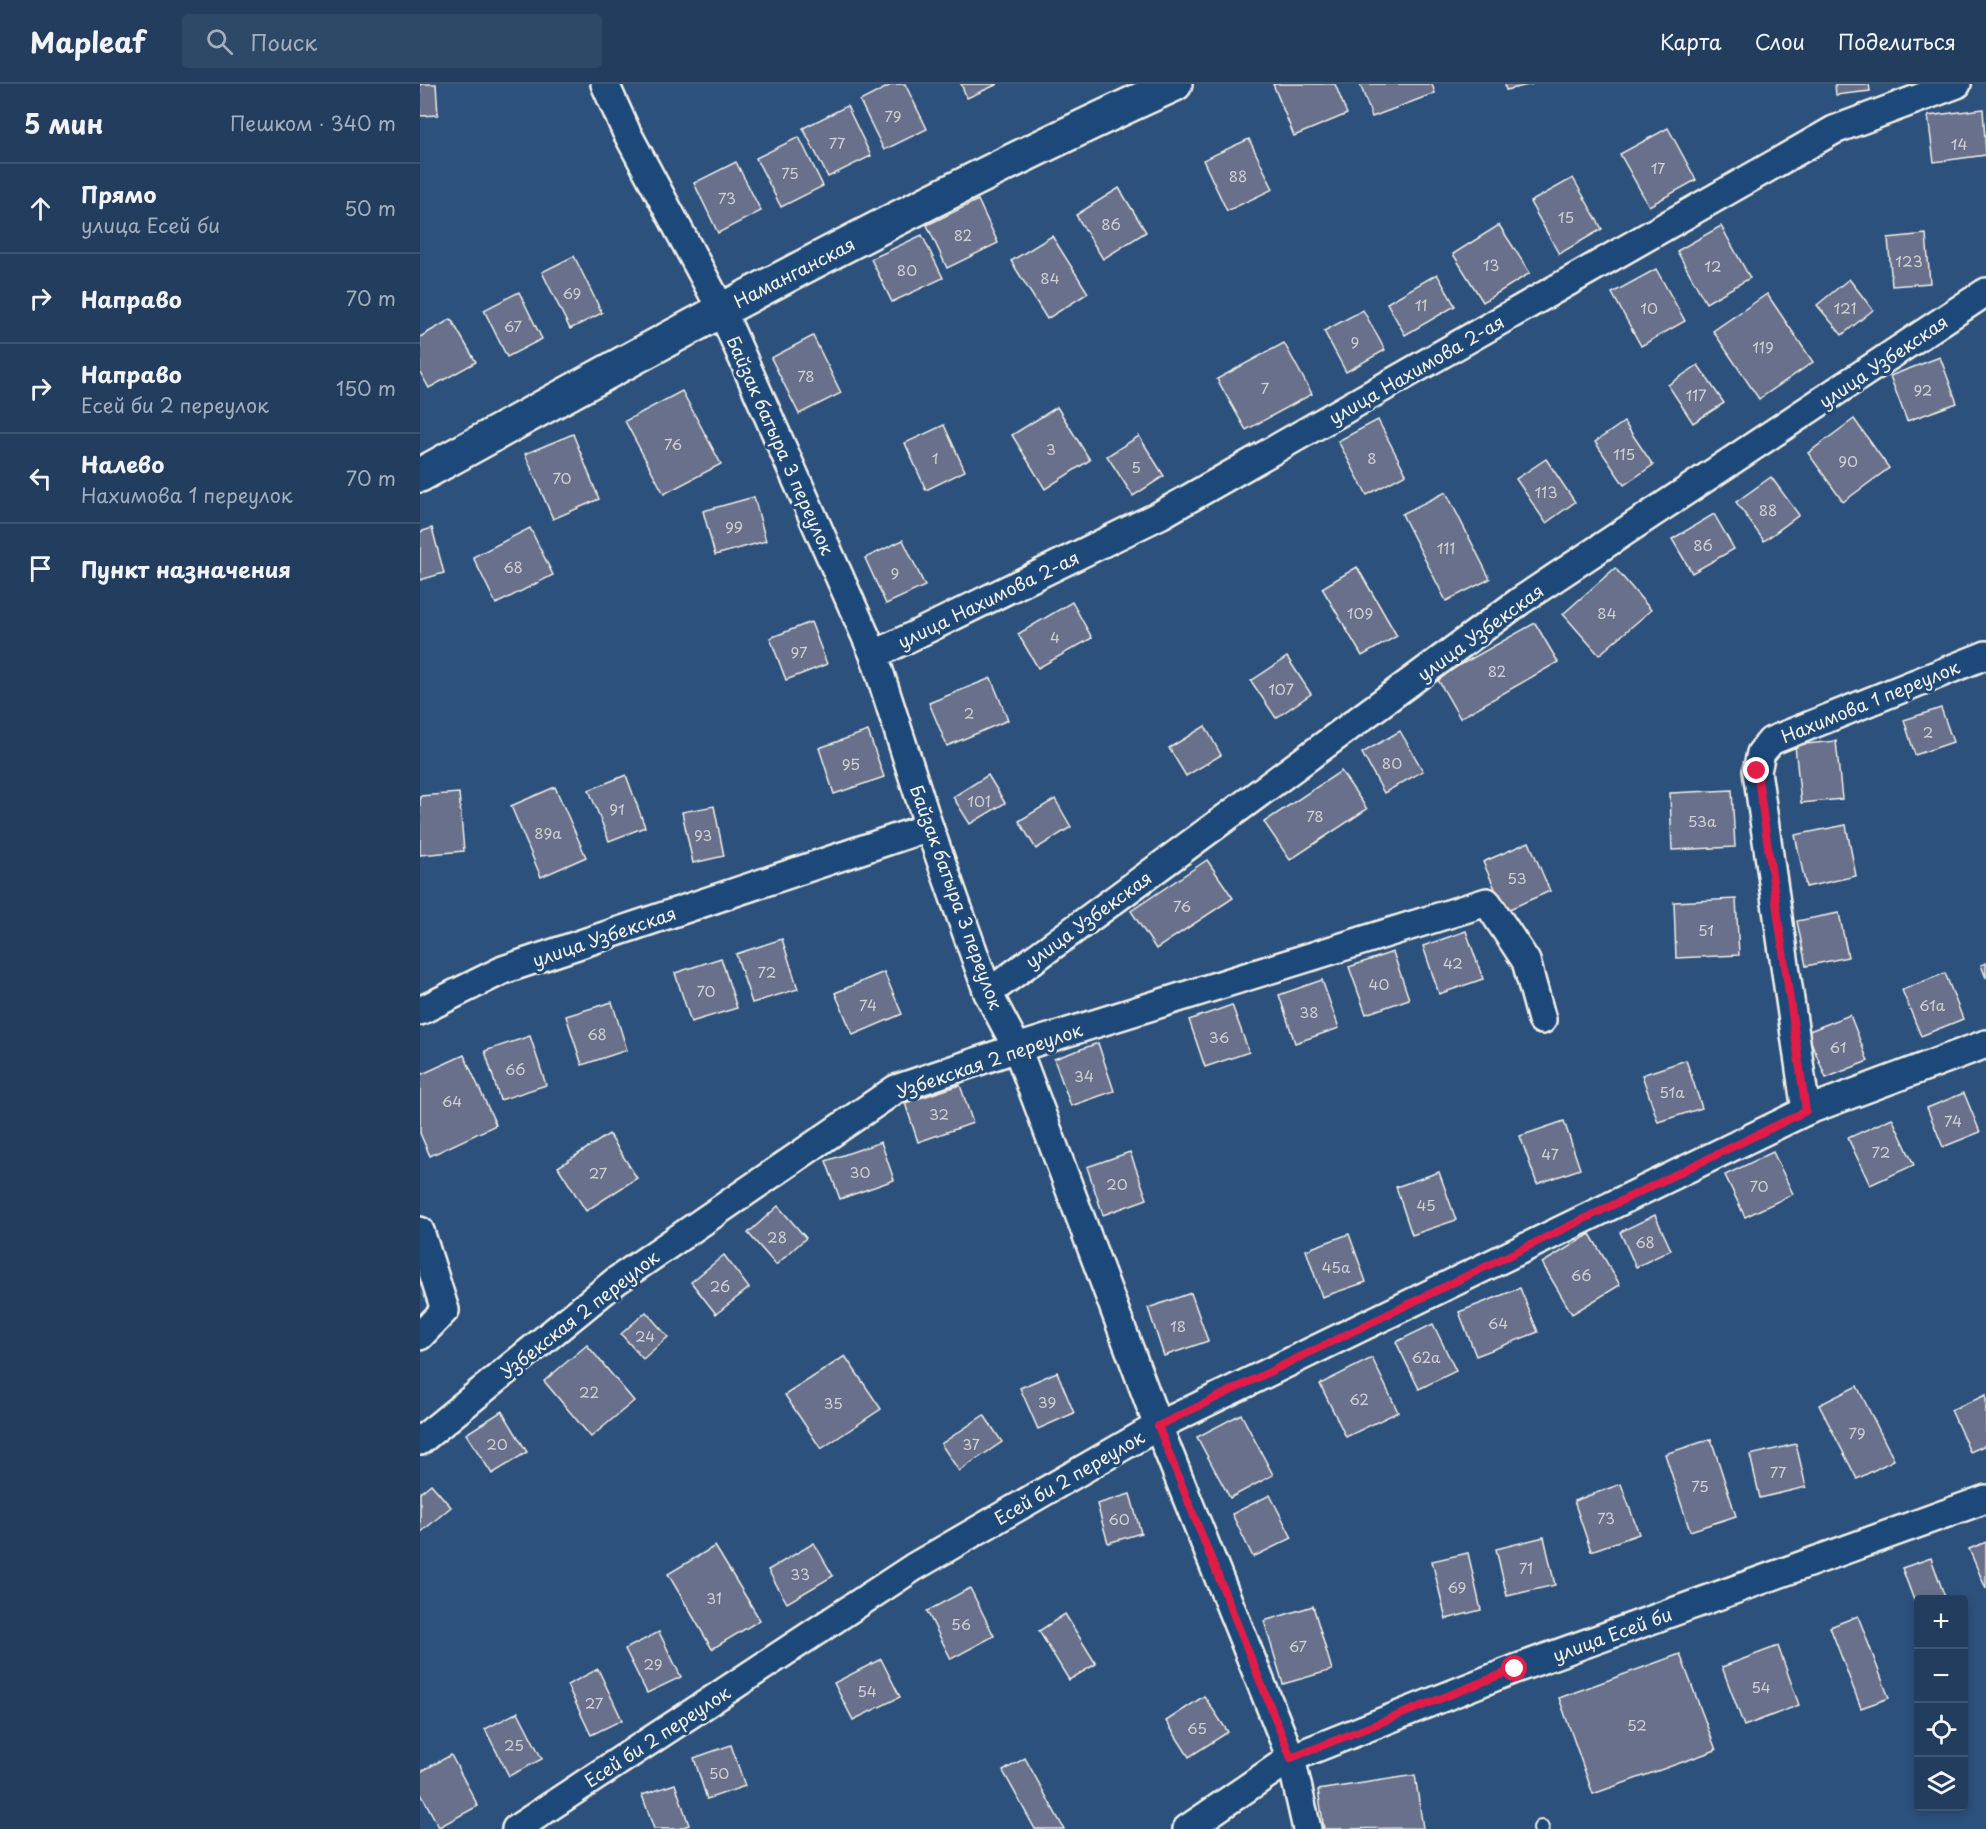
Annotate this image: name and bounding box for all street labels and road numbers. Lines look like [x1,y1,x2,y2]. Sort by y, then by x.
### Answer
street label: Наманганская [729,230,859,314]
street label: улица Нахимова 2-ая [1323,308,1509,430]
street label: улица Узбекская [1813,308,1953,414]
street label: Байзак батыра 3 переулок [720,331,842,559]
street label: улица Нахимова 2-ая [893,543,1083,655]
street label: улица Узбекская [1411,577,1549,687]
street label: Нахимова 1 переулок [1777,653,1964,749]
street label: Байзак батыра 3 переулок [904,781,1010,1013]
street label: улица Узбекская [1019,864,1157,974]
street label: улица Узбекская [528,899,680,973]
street label: Узбекская 2 переулок [892,1015,1086,1105]
street label: Узбекская 2 переулок [494,1243,664,1385]
street label: Есей би 2 переулок [989,1423,1149,1531]
street label: улица Есей би [1549,1600,1675,1668]
street label: Есей би 2 переулок [579,1678,736,1793]

